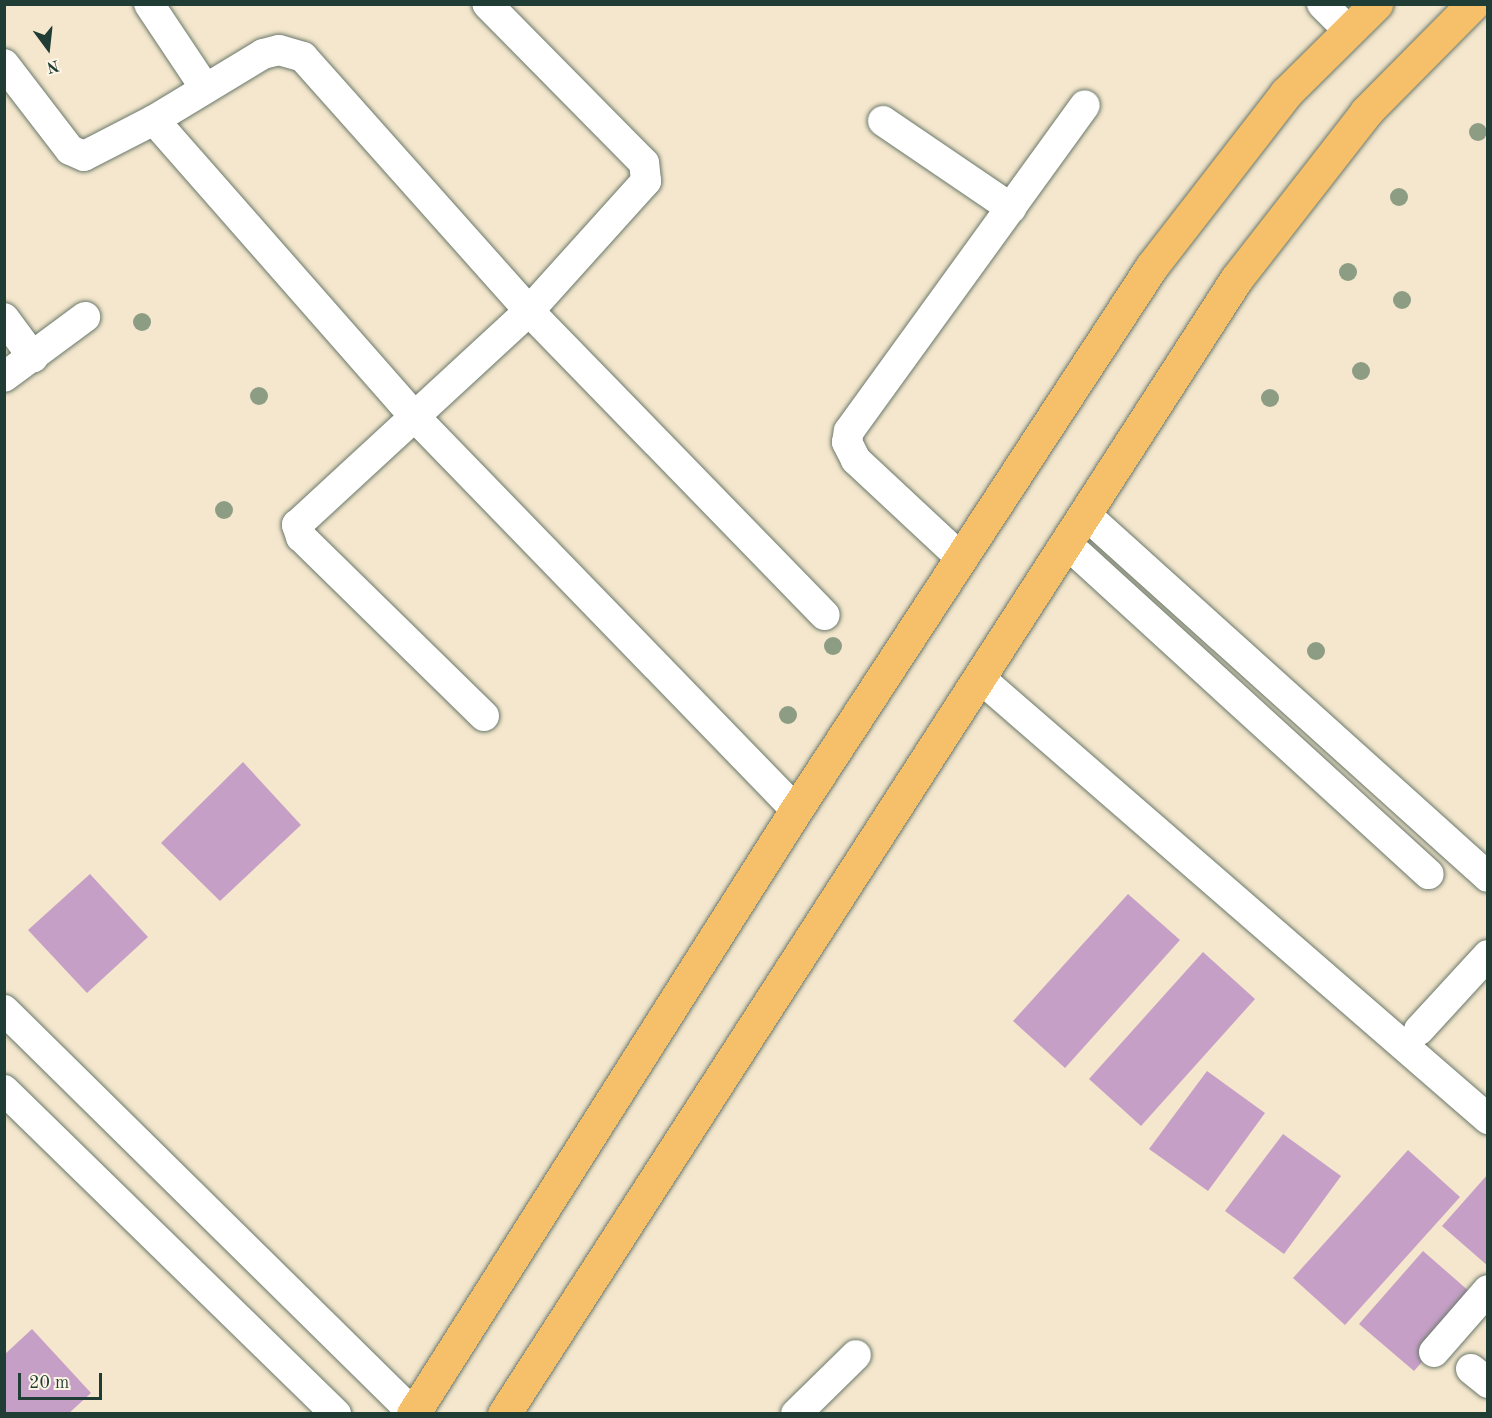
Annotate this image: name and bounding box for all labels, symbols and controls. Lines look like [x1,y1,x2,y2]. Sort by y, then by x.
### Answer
north arrow [18,18,78,78]
text: N [45,56,61,75]
scale bar [21,1361,105,1399]
text: 20 m [29,1374,69,1392]

